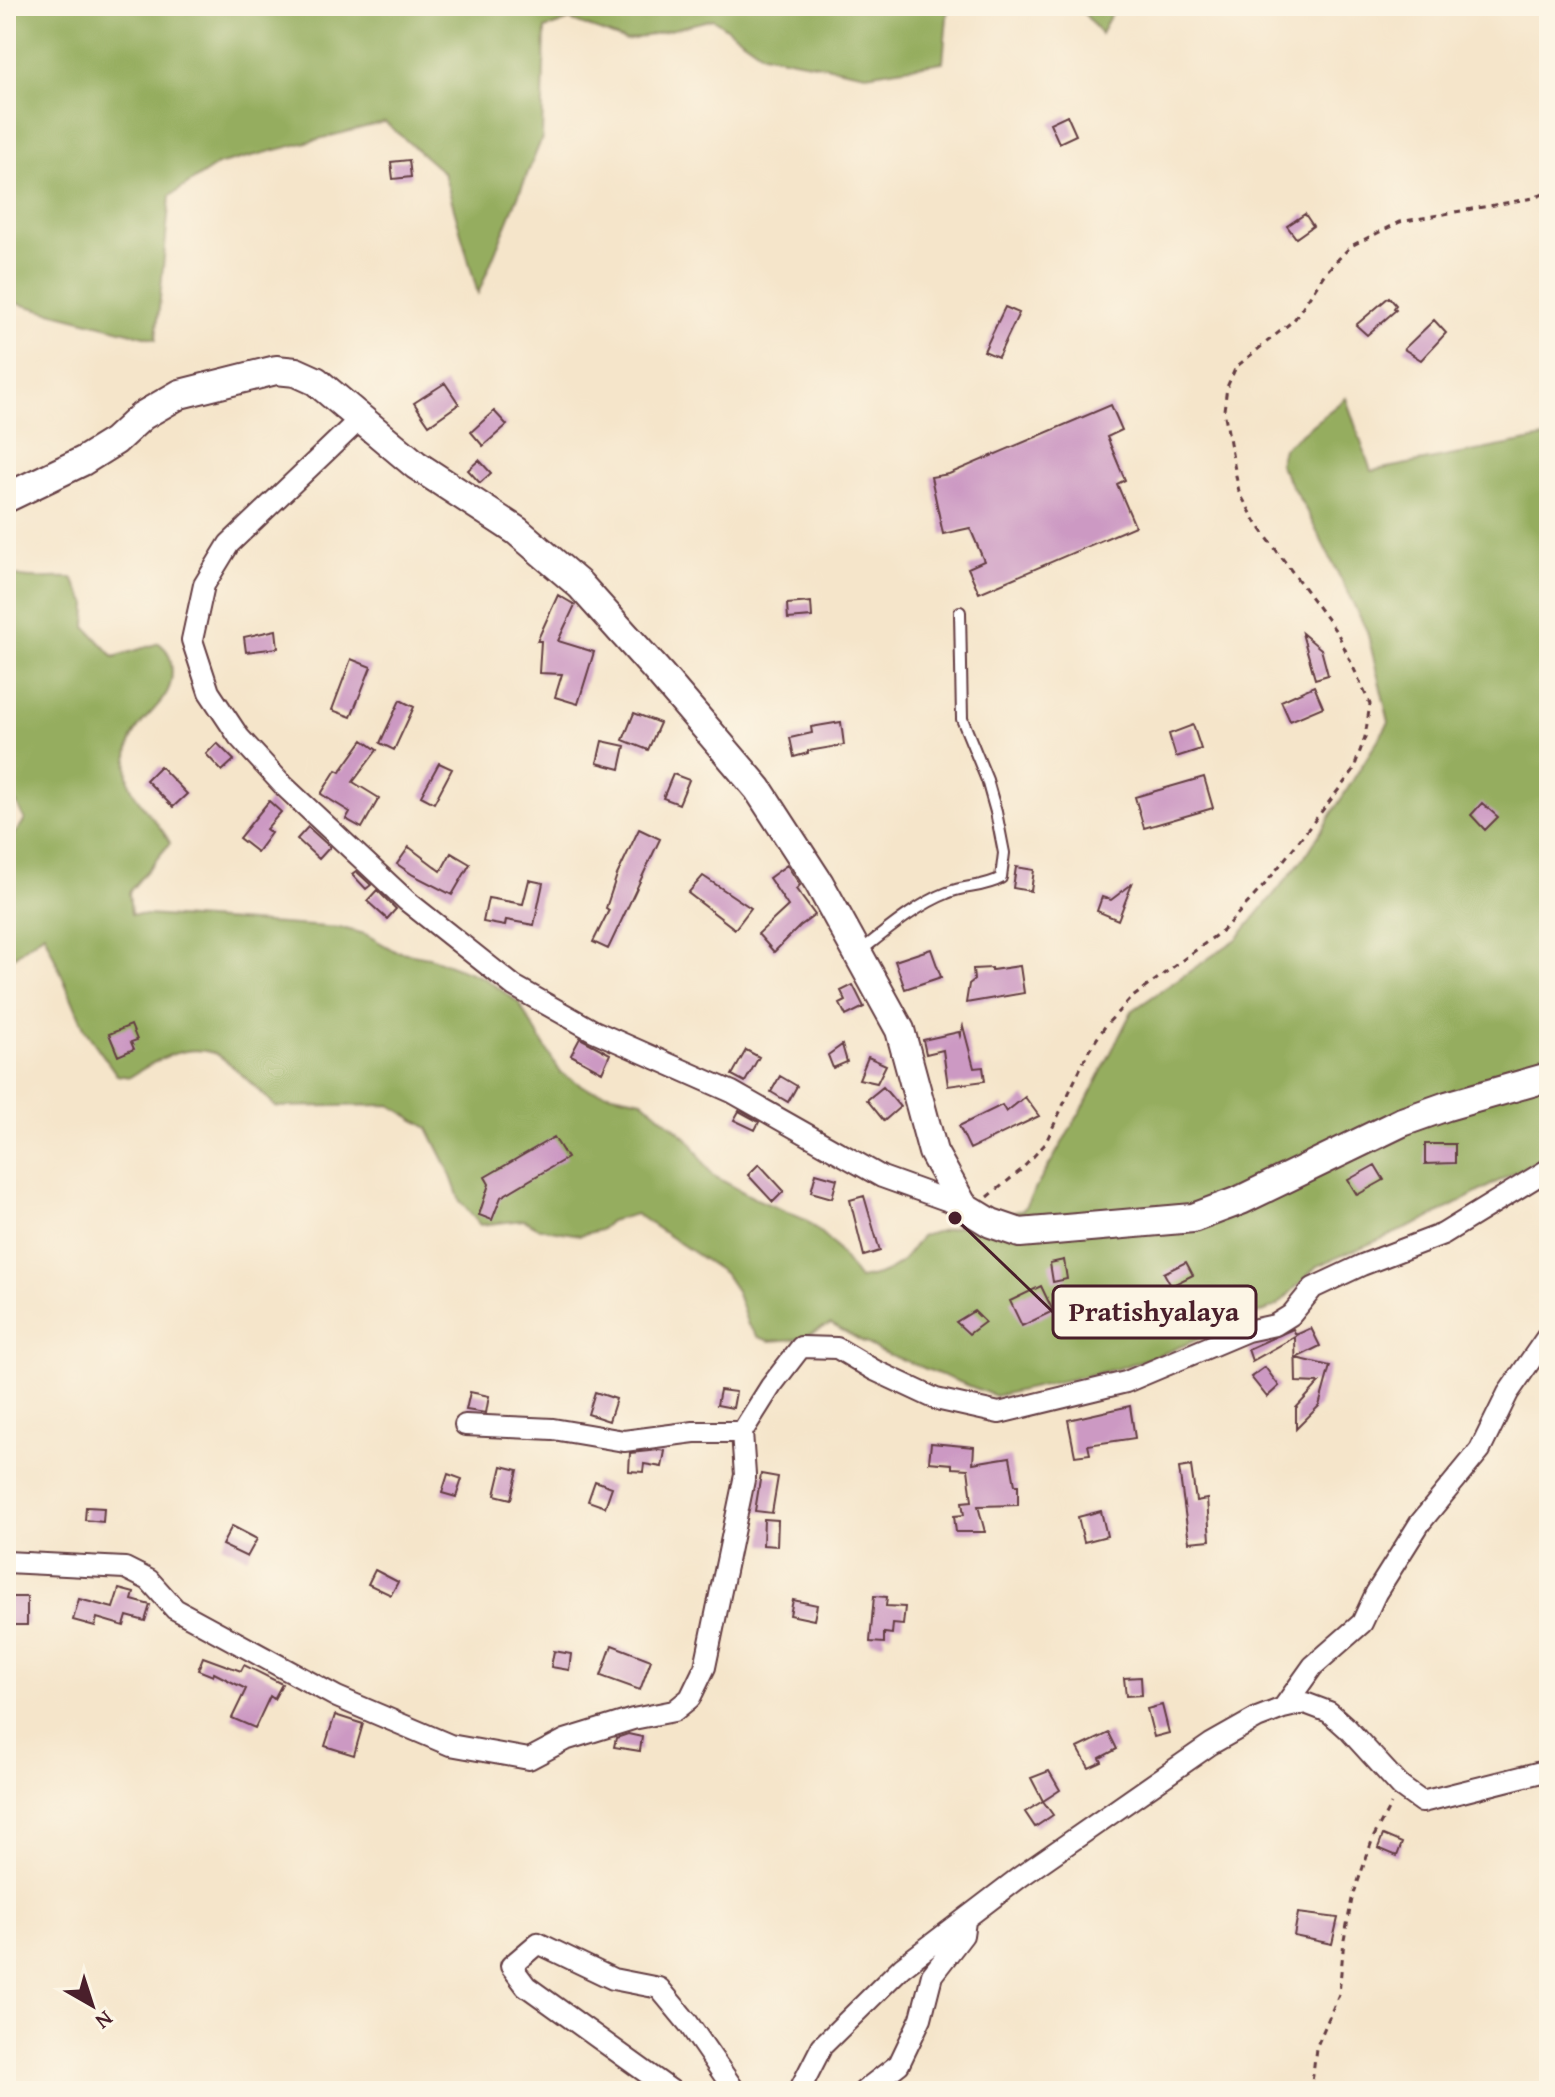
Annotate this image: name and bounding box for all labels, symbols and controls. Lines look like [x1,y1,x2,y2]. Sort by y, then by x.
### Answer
callout: Pratishyalaya [1053,1286,1256,1338]
text: Pratishyalaya [1069,1290,1240,1331]
north arrow [52,1965,132,2045]
text: N [89,2003,120,2038]

